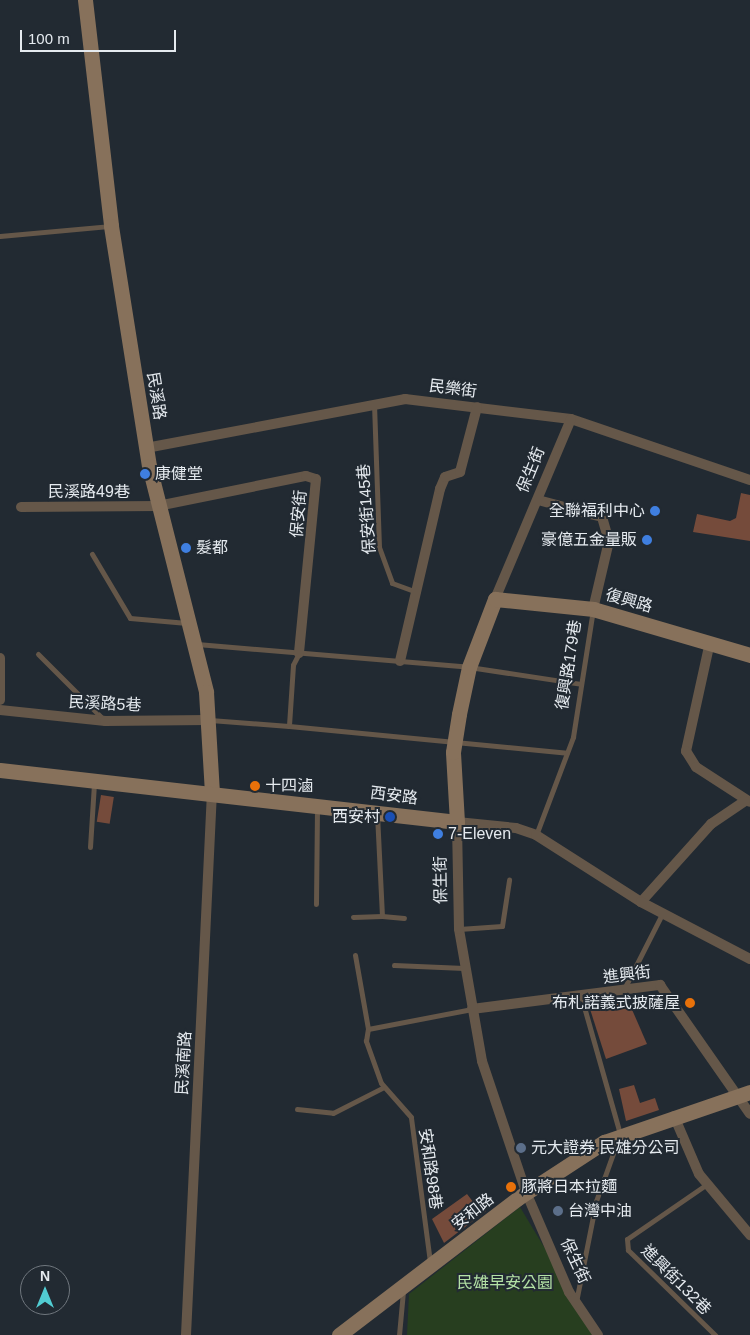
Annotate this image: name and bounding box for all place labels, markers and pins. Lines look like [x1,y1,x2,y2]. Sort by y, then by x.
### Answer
place label: 康健堂 [155,464,203,484]
marker: 康健堂 [139,468,151,480]
place label: 全聯福利中心 [549,501,645,521]
marker: 全聯福利中心 [649,505,661,517]
place label: 豪億五金量販 [541,530,637,550]
marker: 豪億五金量販 [641,534,653,546]
place label: 髮都 [196,538,228,558]
marker: 髮都 [180,542,192,554]
place label: 十四滷 [265,776,313,796]
marker: 十四滷 [249,780,261,792]
place label: 西安村 [332,807,380,827]
marker: 西安村 [384,811,396,823]
place label: 7-Eleven [448,824,511,844]
marker: 7-Eleven [432,828,444,840]
place label: 布札諾義式披薩屋 [552,993,680,1013]
marker: 布札諾義式披薩屋 [684,997,696,1009]
place label: 元大證券 民雄分公司 [531,1138,679,1158]
marker: 元大證券 民雄分公司 [515,1142,527,1154]
place label: 豚將日本拉麵 [521,1177,617,1197]
marker: 豚將日本拉麵 [505,1181,517,1193]
place label: 台灣中油 [568,1201,632,1221]
marker: 台灣中油 [552,1205,564,1217]

